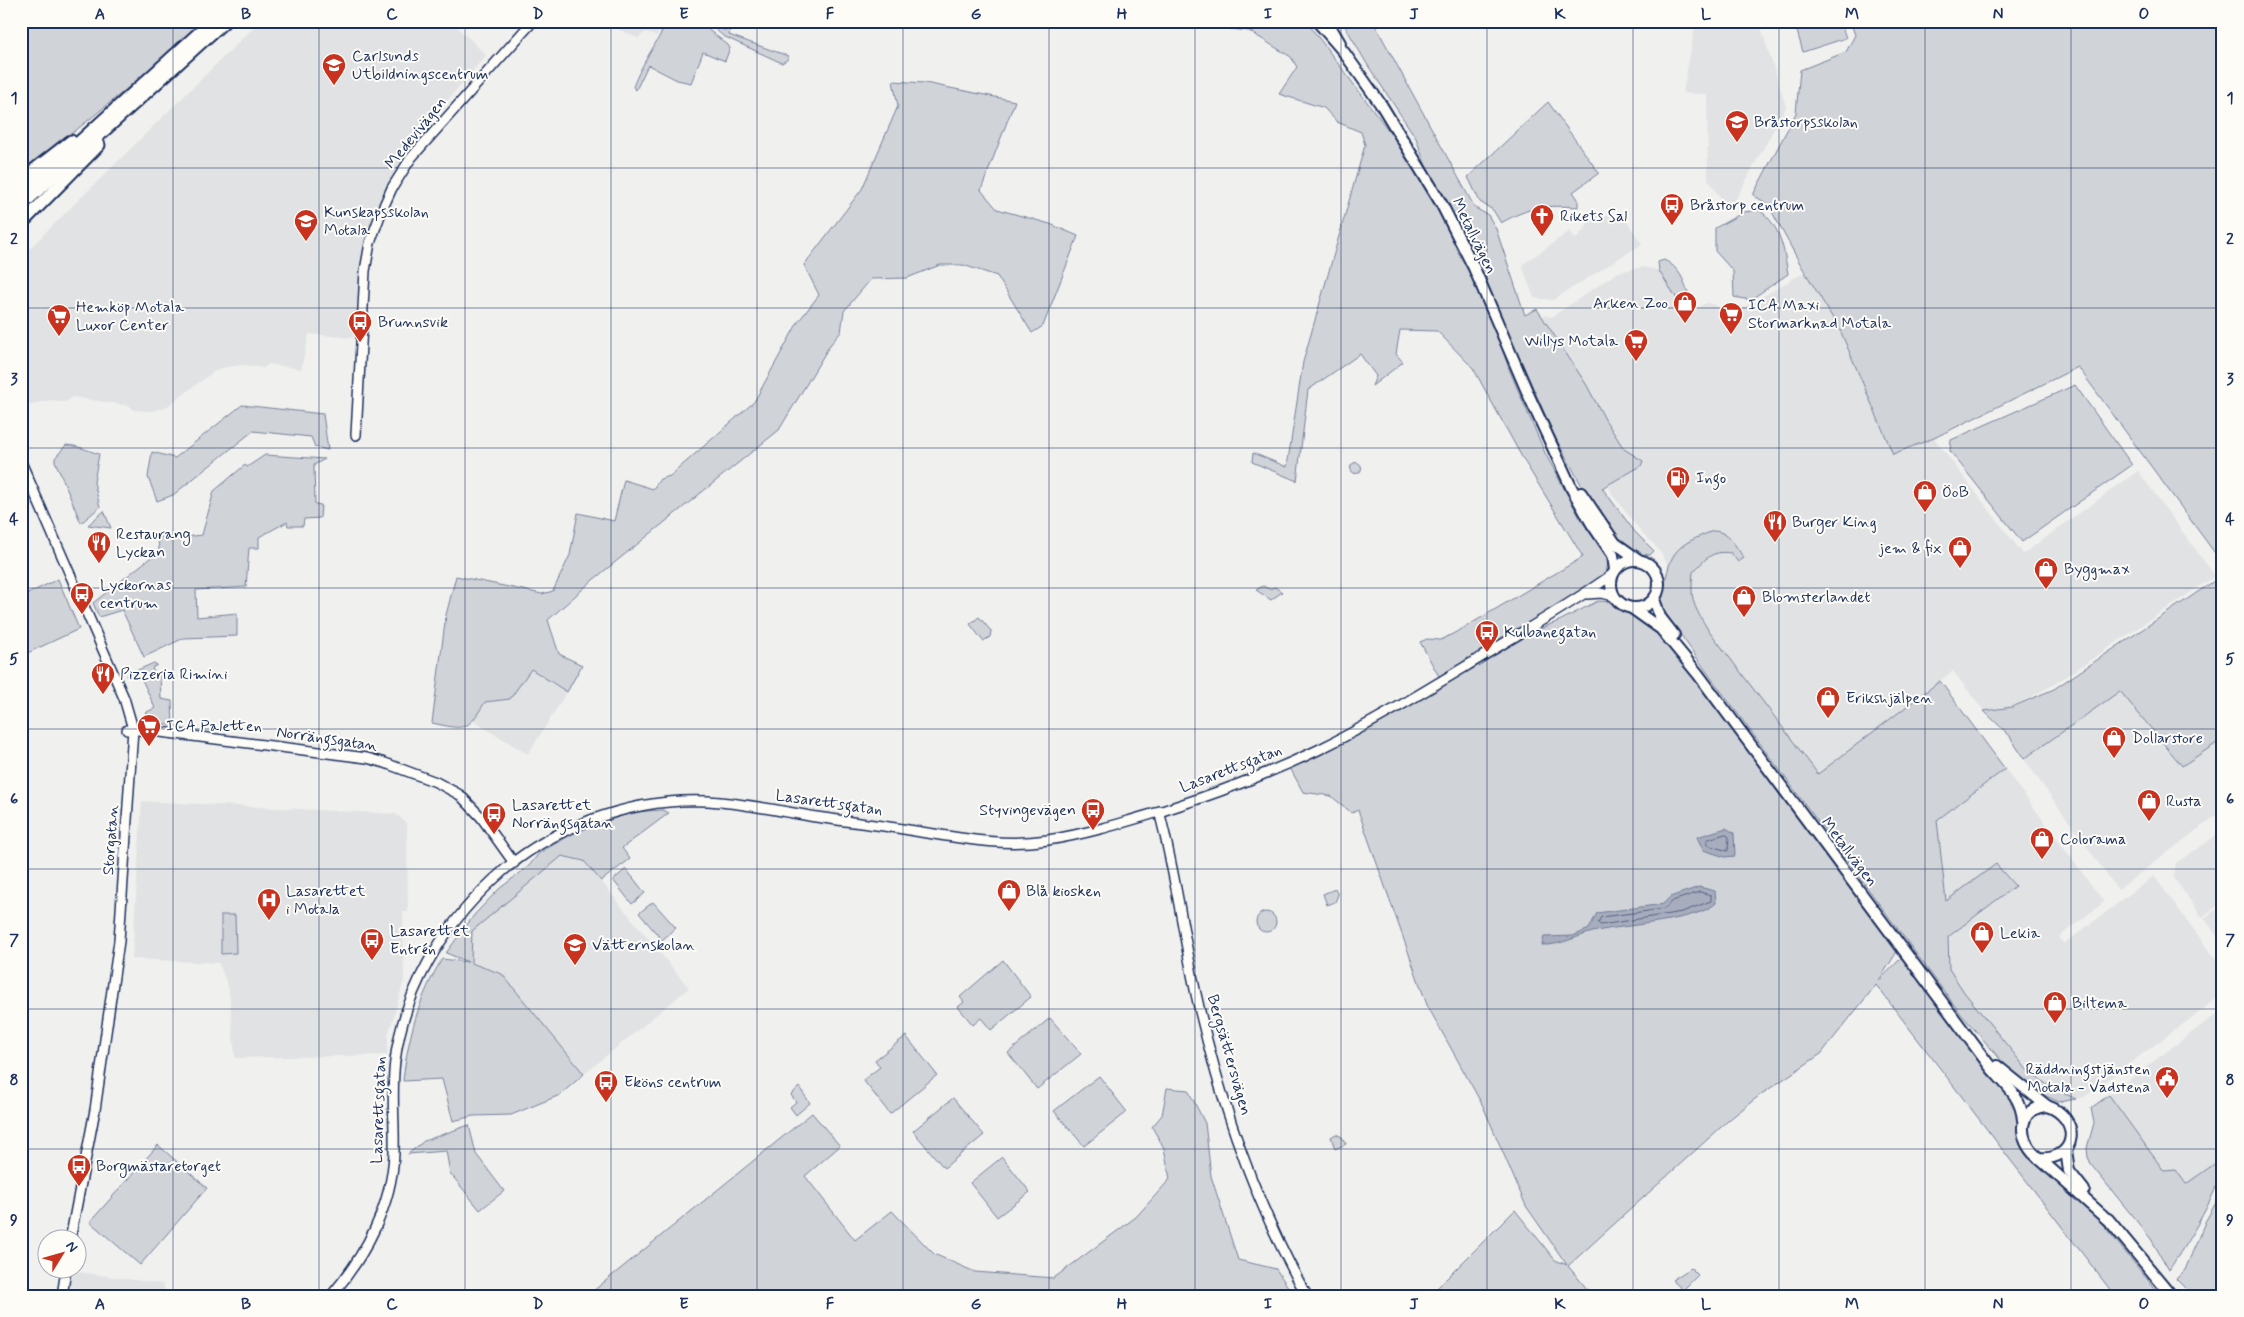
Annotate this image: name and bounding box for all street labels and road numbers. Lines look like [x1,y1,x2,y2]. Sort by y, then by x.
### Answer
street label: Medevivägen [380,93,452,173]
street label: Metallvägen [1447,195,1501,277]
street label: Norrängsgatan [275,722,379,758]
street label: Lasarettsgatan [1177,740,1285,799]
street label: Lasarettsgatan [774,785,884,822]
street label: Storgatan [98,804,124,876]
street label: Metallvägen [1816,813,1882,891]
street label: Bergsättersvägen [1201,992,1256,1118]
street label: Lasarettsgatan [367,1056,392,1164]

